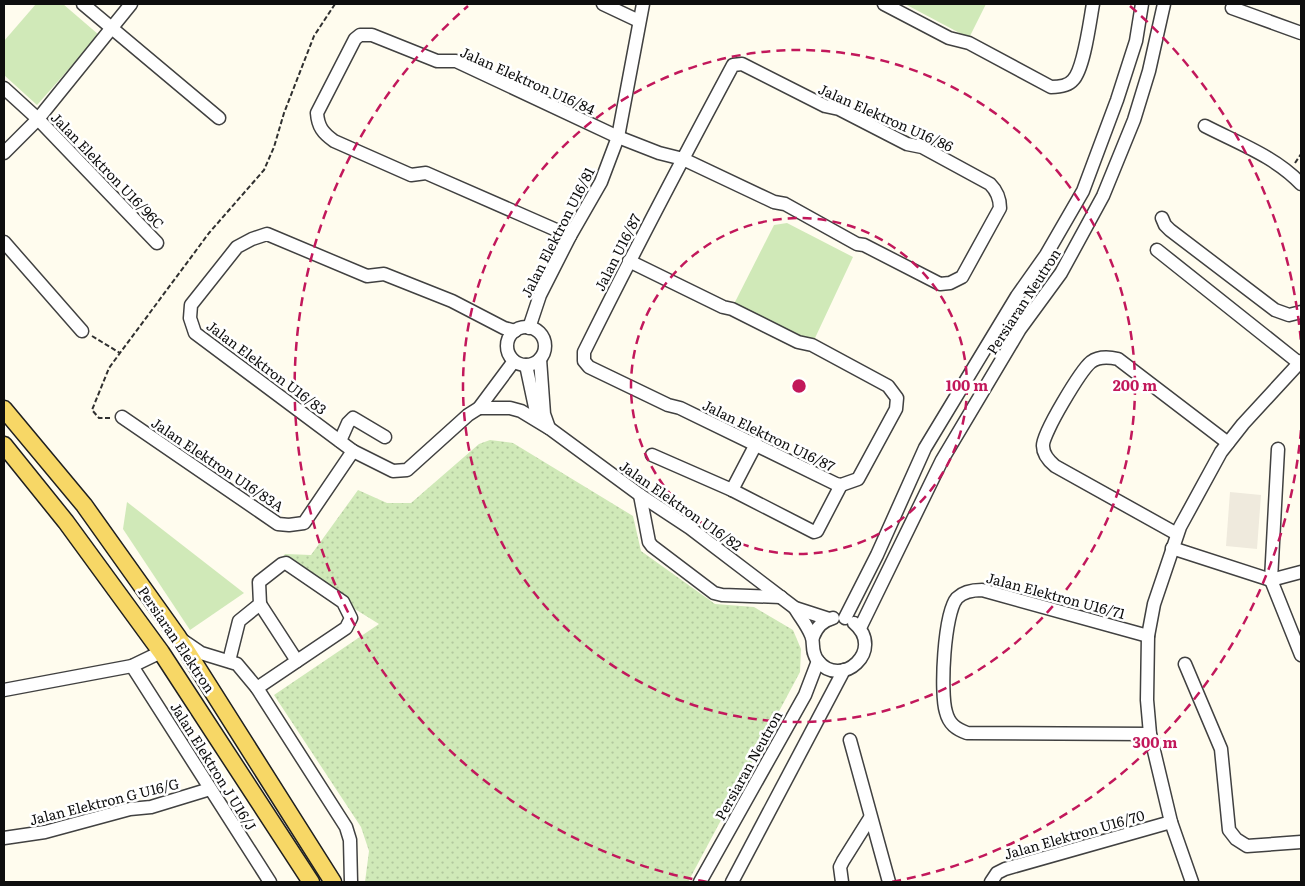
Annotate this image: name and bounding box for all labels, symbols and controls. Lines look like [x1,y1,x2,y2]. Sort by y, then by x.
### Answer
street label: Jalan Elektron U16/84 [457,41,599,119]
street label: Jalan Elektron U16/86 [815,78,957,156]
street label: Jalan Elektron U16/96C [47,107,169,233]
street label: Jalan Elektron U16/81 [515,163,599,301]
street label: Jalan U16/87 [589,210,645,294]
street label: Persiaran Neutron [981,244,1065,358]
street label: Jalan Elektron U16/83 [203,315,331,419]
text: 100 m [946,373,988,396]
text: 200 m [1113,373,1157,396]
centre of rings [790,377,808,395]
street label: Jalan Elektron U16/87 [699,394,839,476]
street label: Jalan Elektron U16/83A [148,412,289,516]
street label: Jalan Elektron U16/82 [616,455,746,555]
street label: Jalan Elektron U16/71 [984,567,1128,623]
street label: Persiaran Elektron [134,582,220,696]
street label: Jalan Elektron J U16/J [166,698,262,834]
street label: Persiaran Neutron [710,707,786,823]
text: 300 m [1133,730,1177,753]
street label: Jalan Elektron G U16/G [27,773,181,829]
street label: Jalan Elektron U16/70 [1001,804,1147,864]

